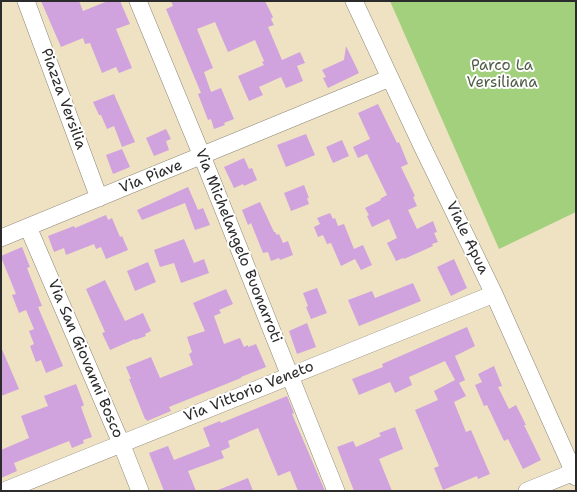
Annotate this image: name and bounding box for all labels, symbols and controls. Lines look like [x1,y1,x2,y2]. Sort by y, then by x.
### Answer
street label: Piazza Versilia [36,46,90,152]
park label: Parco La Versiliana [466,57,538,92]
street label: Via Michelangelo Buonarroti [191,146,285,346]
street label: Via Piave [117,156,185,198]
street label: Viale Apua [442,199,492,277]
street label: Via San Giovanni Bosco [43,277,127,441]
street label: Via Vittorio Veneto [181,358,317,426]

